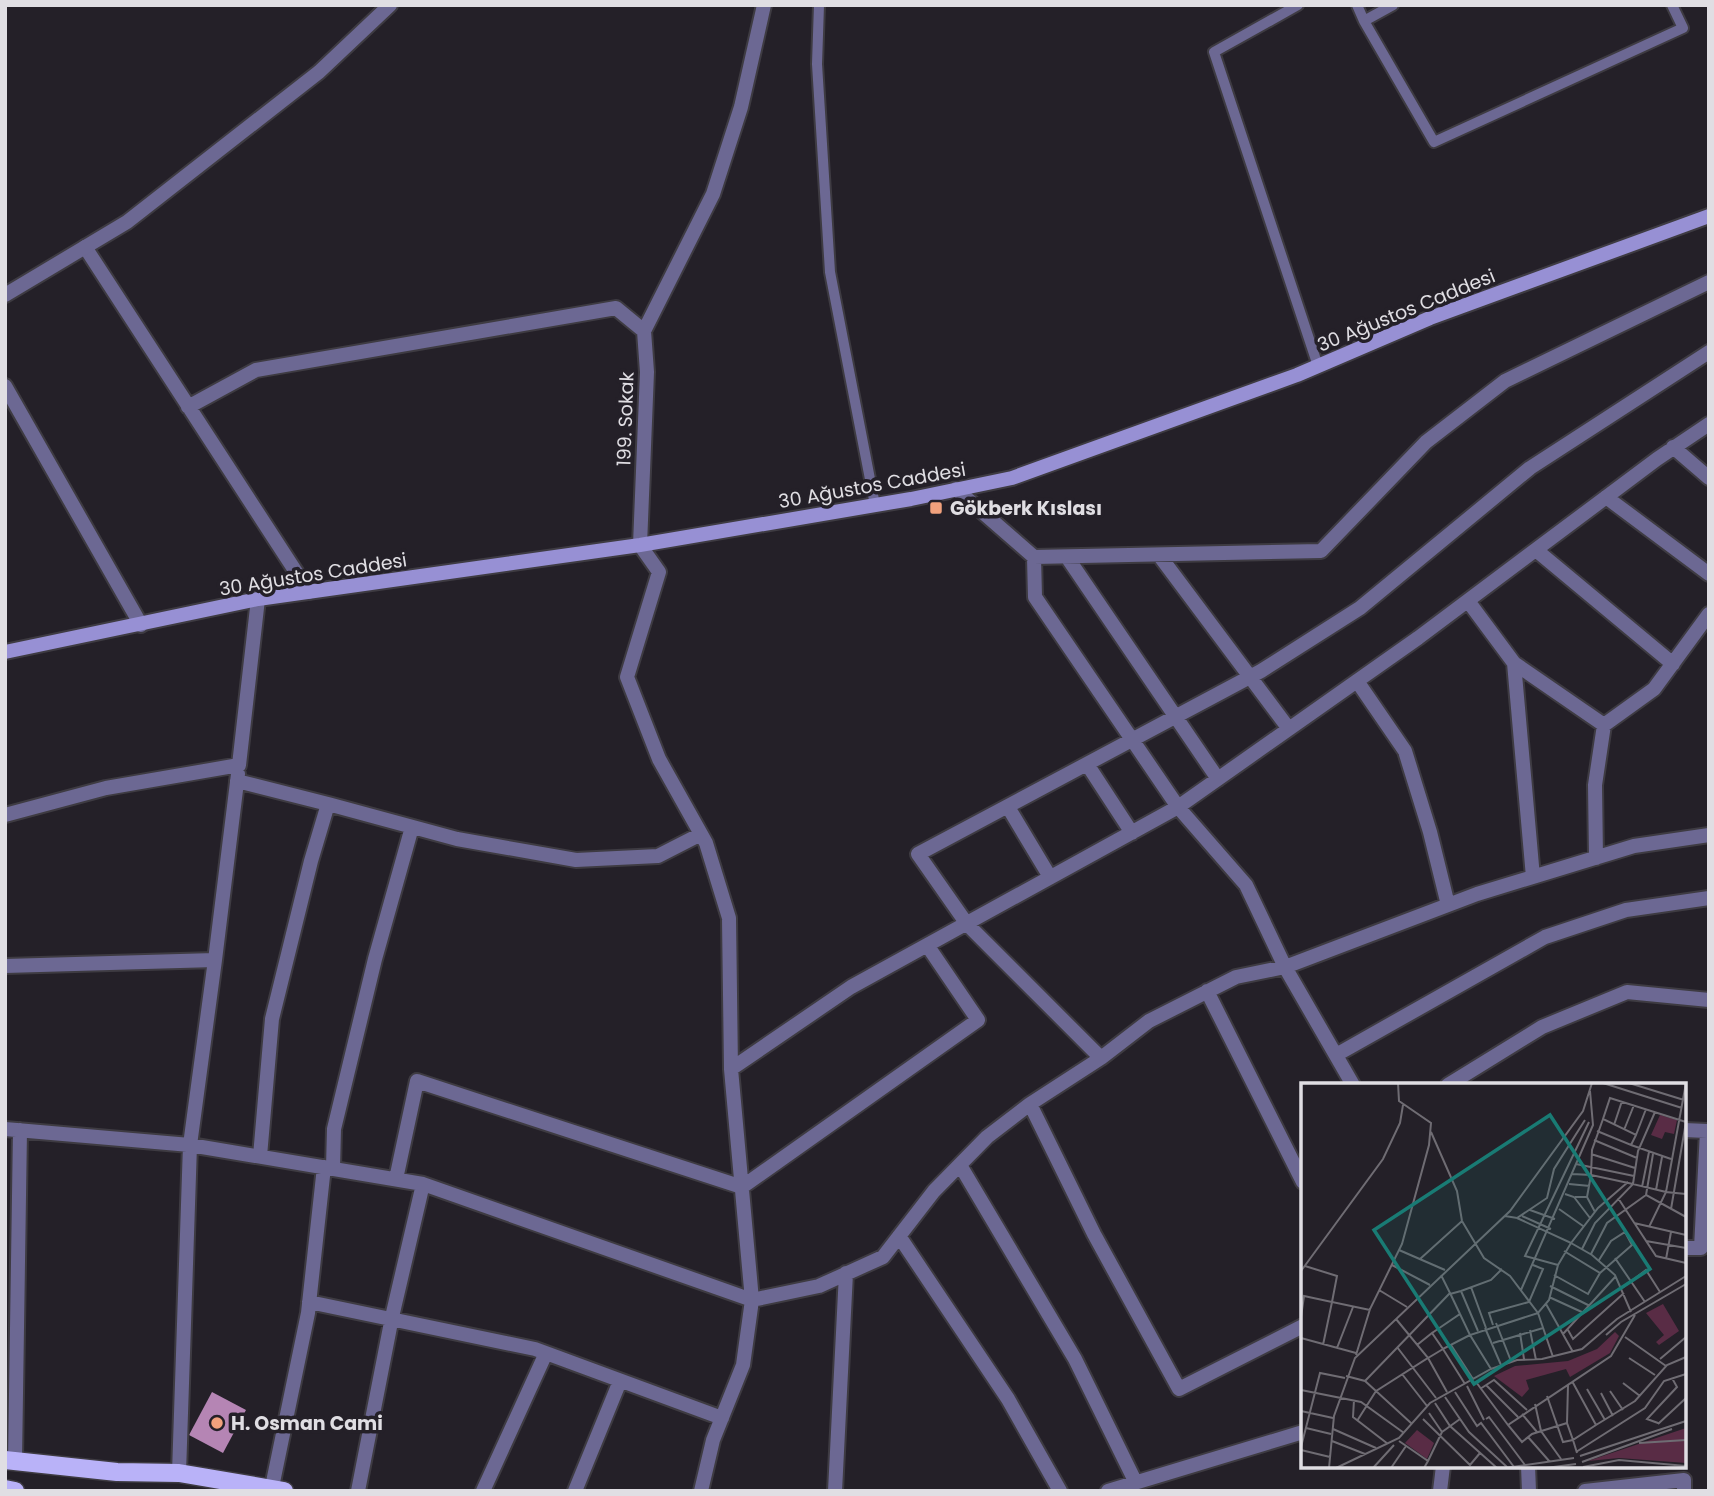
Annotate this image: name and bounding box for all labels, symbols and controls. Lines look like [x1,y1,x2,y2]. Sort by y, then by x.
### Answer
street label: 30 Ağustos Caddesi [1313,262,1499,358]
street label: 199. Sokak [610,371,641,467]
street label: 30 Ağustos Caddesi [776,456,968,515]
place label: Gökberk Kıslası [950,495,1102,522]
marker: Gökberk Kıslası [928,500,944,516]
street label: 30 Ağustos Caddesi [217,546,409,603]
inset map [1301,1083,1686,1468]
place label: H. Osman Cami [231,1410,383,1437]
marker: H. Osman Cami [209,1415,225,1431]

